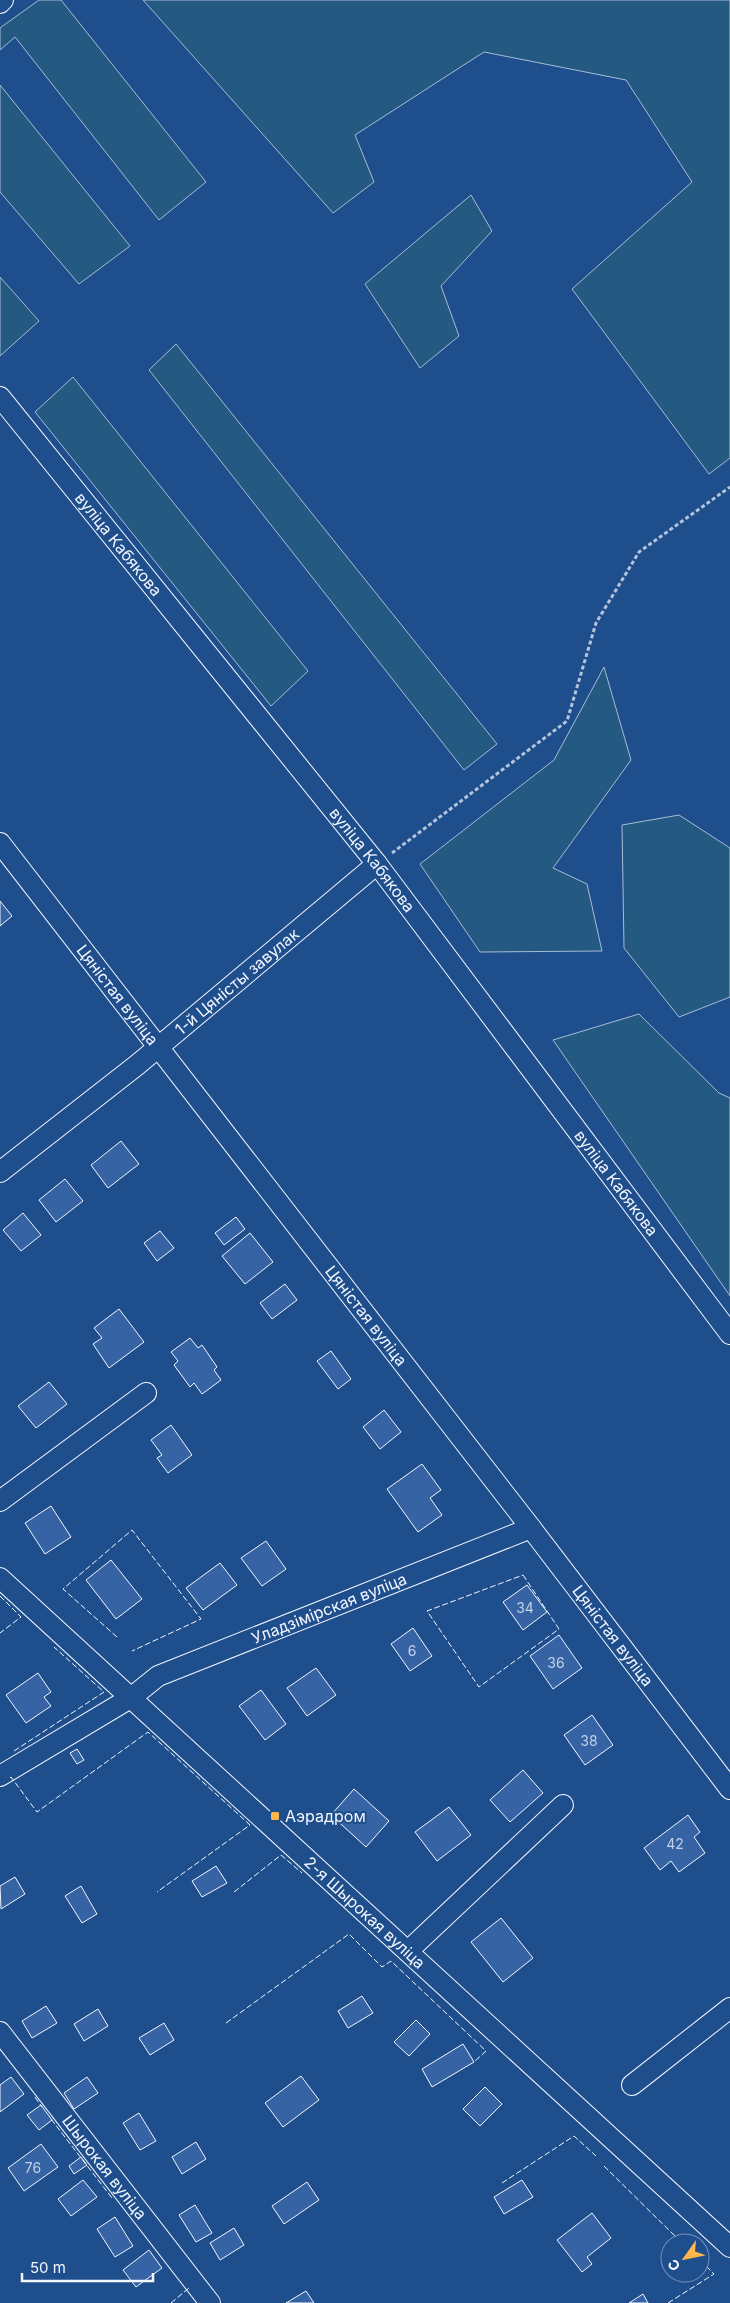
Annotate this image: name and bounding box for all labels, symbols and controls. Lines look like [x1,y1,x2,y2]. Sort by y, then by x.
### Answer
street label: вуліца Кабякова [71,488,167,600]
street label: вуліца Кабякова [325,803,420,916]
street label: 1-й Цяністы завулак [171,924,303,1039]
street label: Цяністая вуліца [72,941,163,1049]
street label: вуліца Кабякова [570,1126,663,1240]
street label: Цяністая вуліца [321,1261,412,1370]
street label: Уладзімірская вуліца [248,1568,409,1648]
street label: Цяністая вуліца [568,1581,658,1690]
house number: 34 [516,1599,534,1616]
house number: 6 [408,1642,416,1659]
house number: 36 [547,1654,565,1671]
house number: 38 [580,1732,598,1749]
place label: Аэрадром [285,1806,366,1826]
marker: Аэрадром [269,1810,281,1822]
house number: 42 [666,1835,684,1852]
street label: 2-я Шырокая вуліца [300,1852,430,1973]
street label: Шырокая вуліца [58,2111,151,2223]
house number: 76 [25,2159,41,2176]
north arrow [660,2233,710,2283]
scale bar [22,2250,154,2282]
text: С [664,2256,684,2274]
text: 50 m [30,2258,66,2277]

